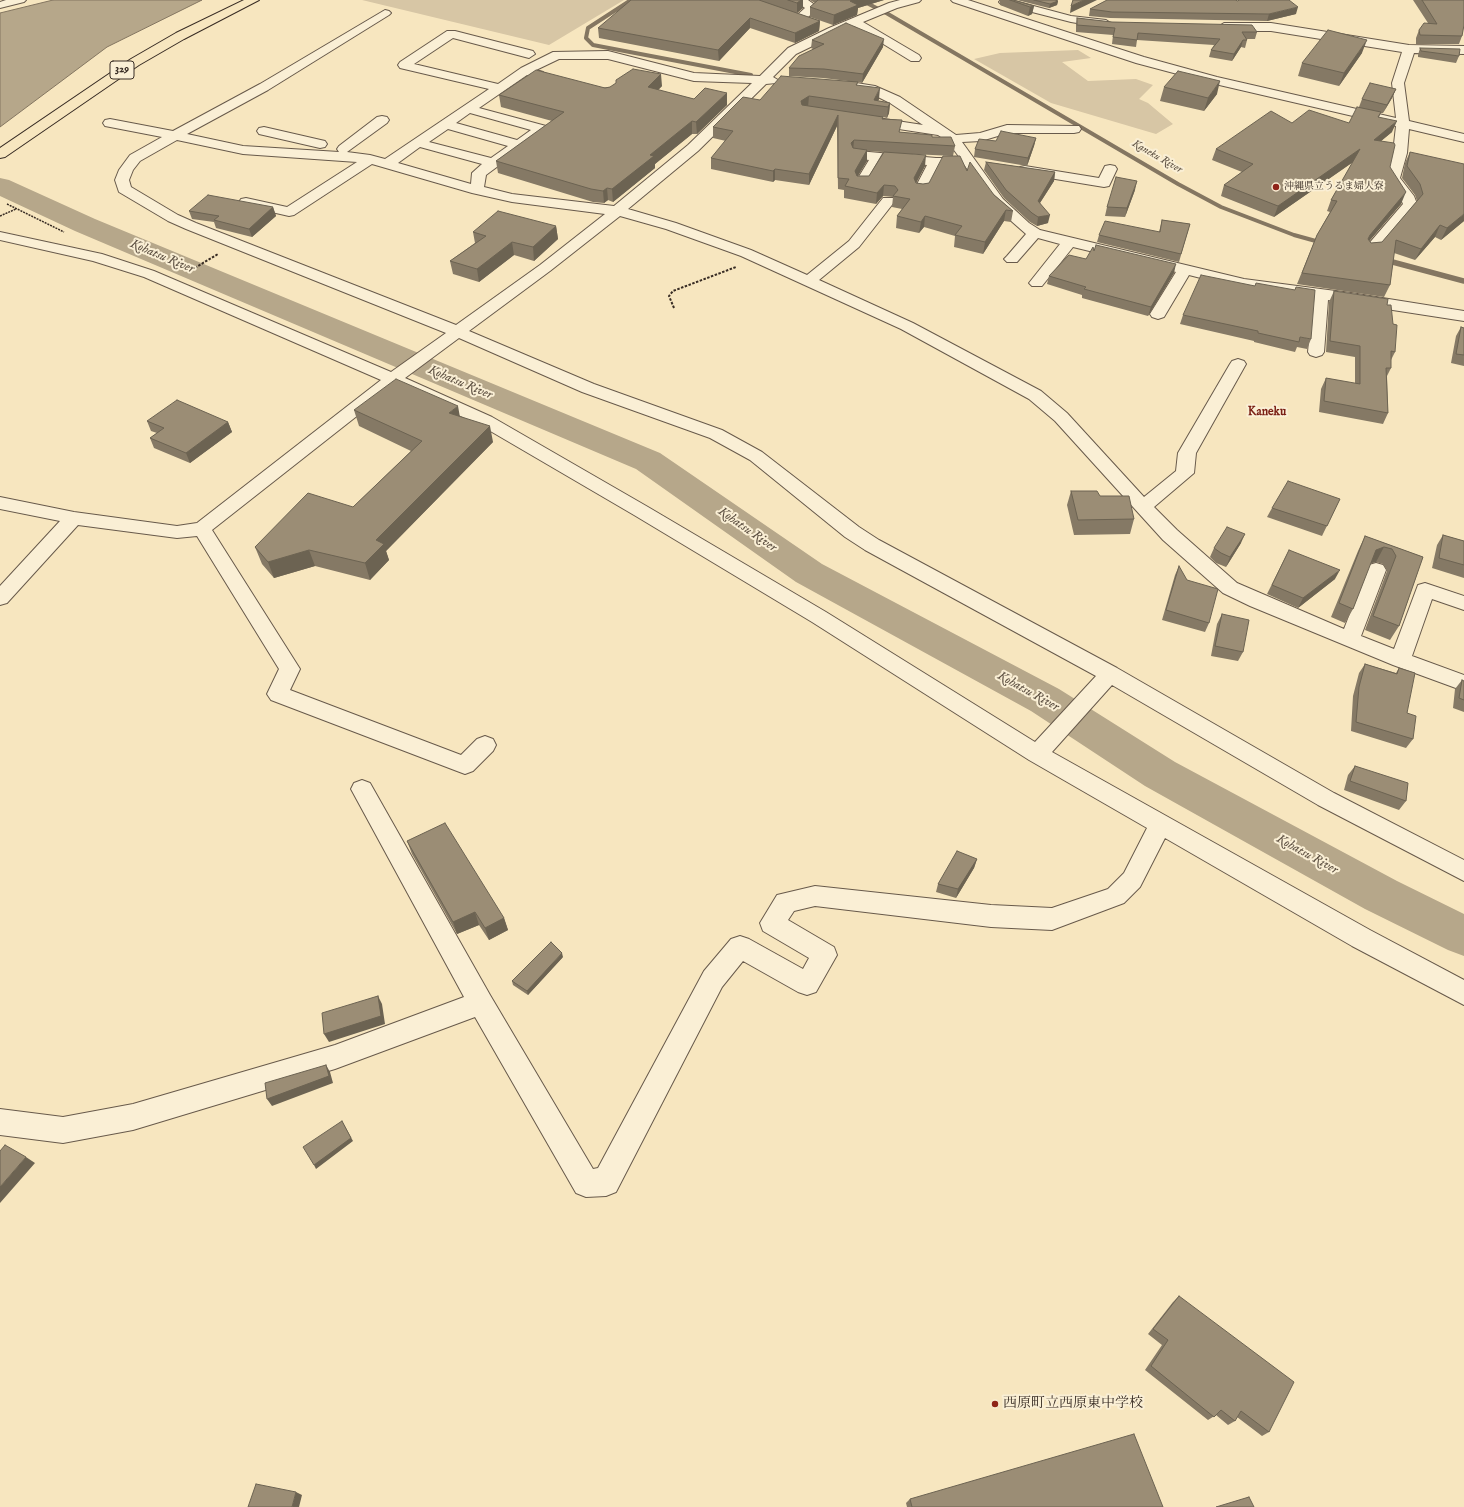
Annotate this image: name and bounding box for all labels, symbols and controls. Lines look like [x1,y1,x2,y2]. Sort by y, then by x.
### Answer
road number: 329 [110,61,134,79]
water label: Kaneku River [1130,137,1184,177]
place label: 沖縄県立うるま婦人寮 [1284,181,1384,193]
marker: 沖縄県立うるま婦人寮 [1271,182,1281,192]
water label: Kohatsu River [128,237,196,277]
water label: Kohatsu River [426,363,494,403]
district label: Kaneku [1248,406,1286,420]
water label: Kohatsu River [715,504,779,556]
water label: Kohatsu River [994,669,1062,715]
water label: Kohatsu River [1273,832,1341,878]
place label: 西原町立西原東中学校 [1003,1396,1143,1412]
marker: 西原町立西原東中学校 [990,1399,1000,1409]

